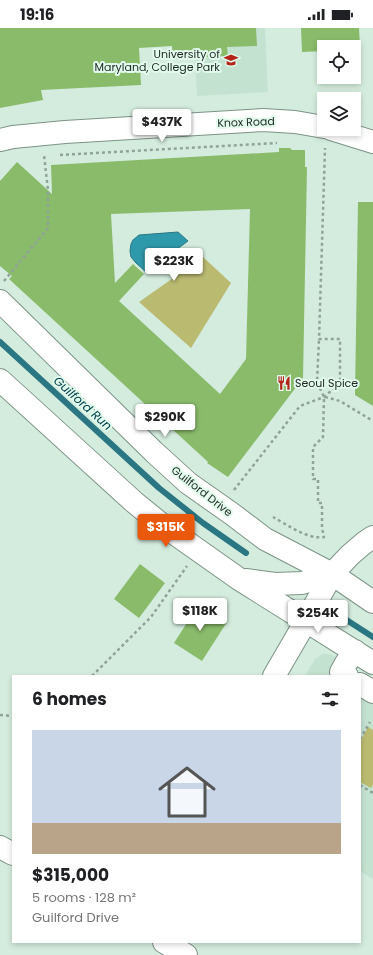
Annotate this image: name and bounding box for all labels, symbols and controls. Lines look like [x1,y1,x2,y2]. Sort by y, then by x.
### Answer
text: 19:16 [20,4,54,25]
map controls [317,40,361,136]
button: locate [317,40,361,84]
place label: University of Maryland, College Park [95,46,220,75]
school or university icon: University of Maryland, College Park [223,52,239,68]
button: layers [317,92,361,136]
pin: $437K [134,109,190,143]
text: $437K [141,112,183,131]
street label: Knox Road [217,113,275,131]
pin: $223K [146,248,202,282]
text: $223K [154,251,194,270]
water label: Guilford Run [50,372,116,434]
restaurant icon: Seoul Spice [276,375,292,391]
place label: Seoul Spice [295,375,358,391]
pin: $290K [137,404,193,438]
text: $290K [144,407,186,426]
street label: Guilford Drive [168,462,236,520]
pin: $315K [138,514,194,548]
text: $315K [147,517,185,536]
pin: $118K [172,598,228,632]
pin: $254K [290,600,346,634]
text: $118K [182,601,218,620]
text: $254K [297,603,339,622]
text: 6 homes [32,687,107,711]
icon: filters [319,688,341,710]
icon: home [151,756,223,828]
text: $315,000 [32,863,109,887]
text: 5 rooms · 128 m² [32,888,136,907]
text: Guilford Drive [32,908,119,927]

